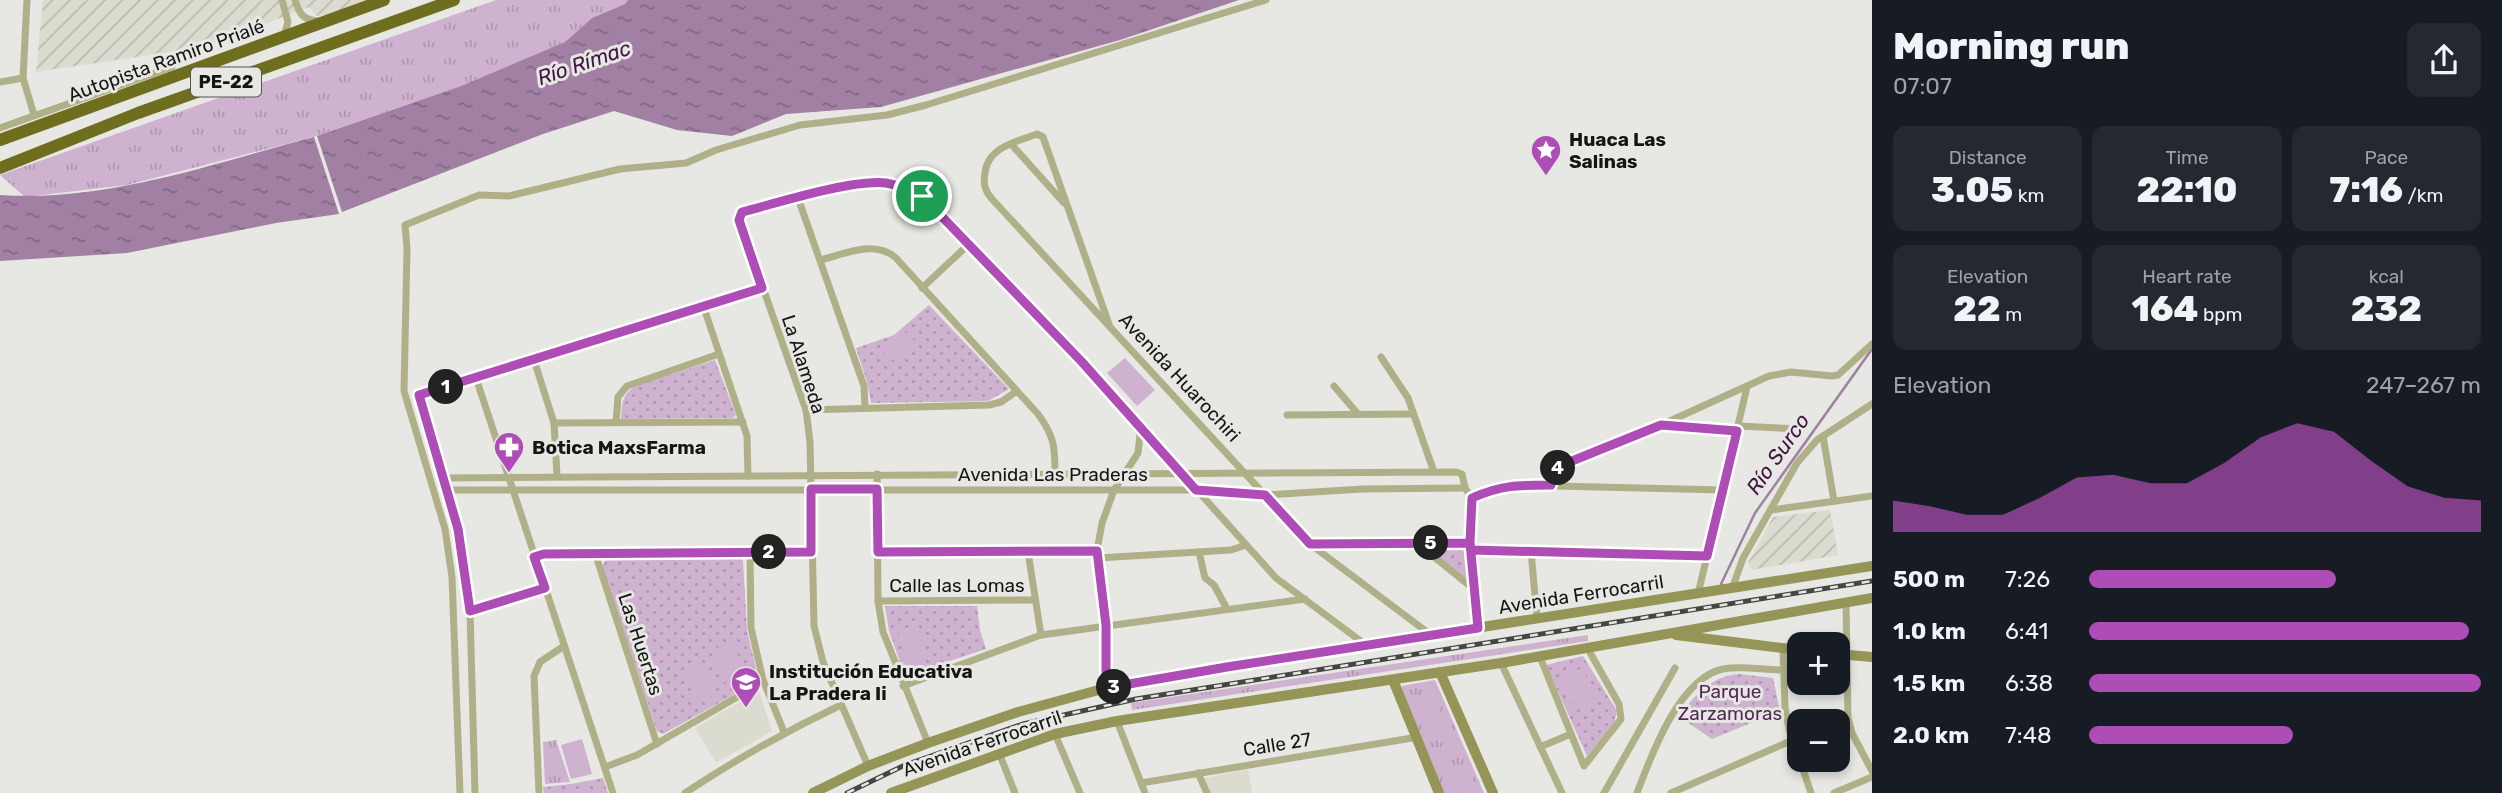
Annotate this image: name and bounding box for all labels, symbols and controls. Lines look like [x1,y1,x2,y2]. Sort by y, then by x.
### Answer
street label: Autopista Ramiro Prialé [65,14,268,107]
text: Morning run [1893,23,2130,69]
button: share [2407,23,2481,97]
water label: Río Rímac [534,35,634,90]
road number: PE-22 [191,68,261,96]
text: 07:07 [1893,72,1952,100]
place label: Huaca Las Salinas [1569,128,1666,173]
place icon: Huaca Las Salinas [1529,133,1563,177]
text: Distance [1949,146,2027,169]
text: Time [2165,146,2209,169]
text: Pace [2365,146,2408,169]
pin [892,166,952,226]
text: 3.05 [1931,169,2013,211]
text: 22:10 [2136,169,2238,211]
text: 7:16 [2329,169,2403,211]
icon: arrive [903,177,941,215]
text: km [2013,184,2044,207]
text: /km [2403,184,2443,207]
text: Elevation [1947,265,2028,288]
text: Heart rate [2142,265,2232,288]
text: kcal [2369,265,2404,288]
text: 22 [1953,288,2001,330]
text: 164 [2132,288,2198,330]
text: 232 [2351,288,2422,330]
text: m [2001,303,2022,326]
text: bpm [2198,303,2242,326]
street label: Avenida Huarochiri [1114,308,1245,446]
street label: La Alameda [777,312,830,416]
pin: 1 [428,370,464,404]
text: Elevation [1893,371,1992,399]
text: 247–267 m [2366,371,2481,399]
text: 1 [441,375,450,398]
water label: Río Surco [1741,408,1815,499]
pharmacy icon: Botica MaxsFarma [492,430,526,474]
place label: Botica MaxsFarma [532,436,706,459]
pin: 4 [1540,450,1576,486]
text: 4 [1551,456,1564,479]
street label: Avenida Las Praderas [958,463,1148,486]
pin: 5 [1414,526,1448,560]
text: 5 [1424,531,1437,554]
pin: 2 [752,534,786,570]
text: 2 [762,540,775,563]
text: 500 m [1893,565,1965,593]
text: 7:26 [2005,565,2050,593]
street label: Avenida Ferrocarril [1497,570,1665,619]
street label: Calle las Lomas [889,574,1025,597]
street label: Las Huertas [613,590,668,698]
text: 1.0 km [1893,617,1966,645]
text: 6:41 [2005,617,2048,645]
map controls [1787,632,1850,772]
button: + [1787,632,1850,695]
place label: Institución Educativa La Pradera Ii [769,660,973,705]
school or university icon: Institución Educativa La Pradera Ii [729,665,763,709]
text: 1.5 km [1893,669,1965,697]
text: 6:38 [2005,669,2053,697]
pin: 3 [1096,670,1132,704]
text: 3 [1107,675,1120,698]
park label: Parque Zarzamoras [1678,680,1782,725]
street label: Avenida Ferrocarril [900,705,1065,782]
button: − [1787,709,1850,772]
text: 2.0 km [1893,721,1969,749]
text: 7:48 [2005,721,2052,749]
street label: Calle 27 [1241,728,1313,761]

